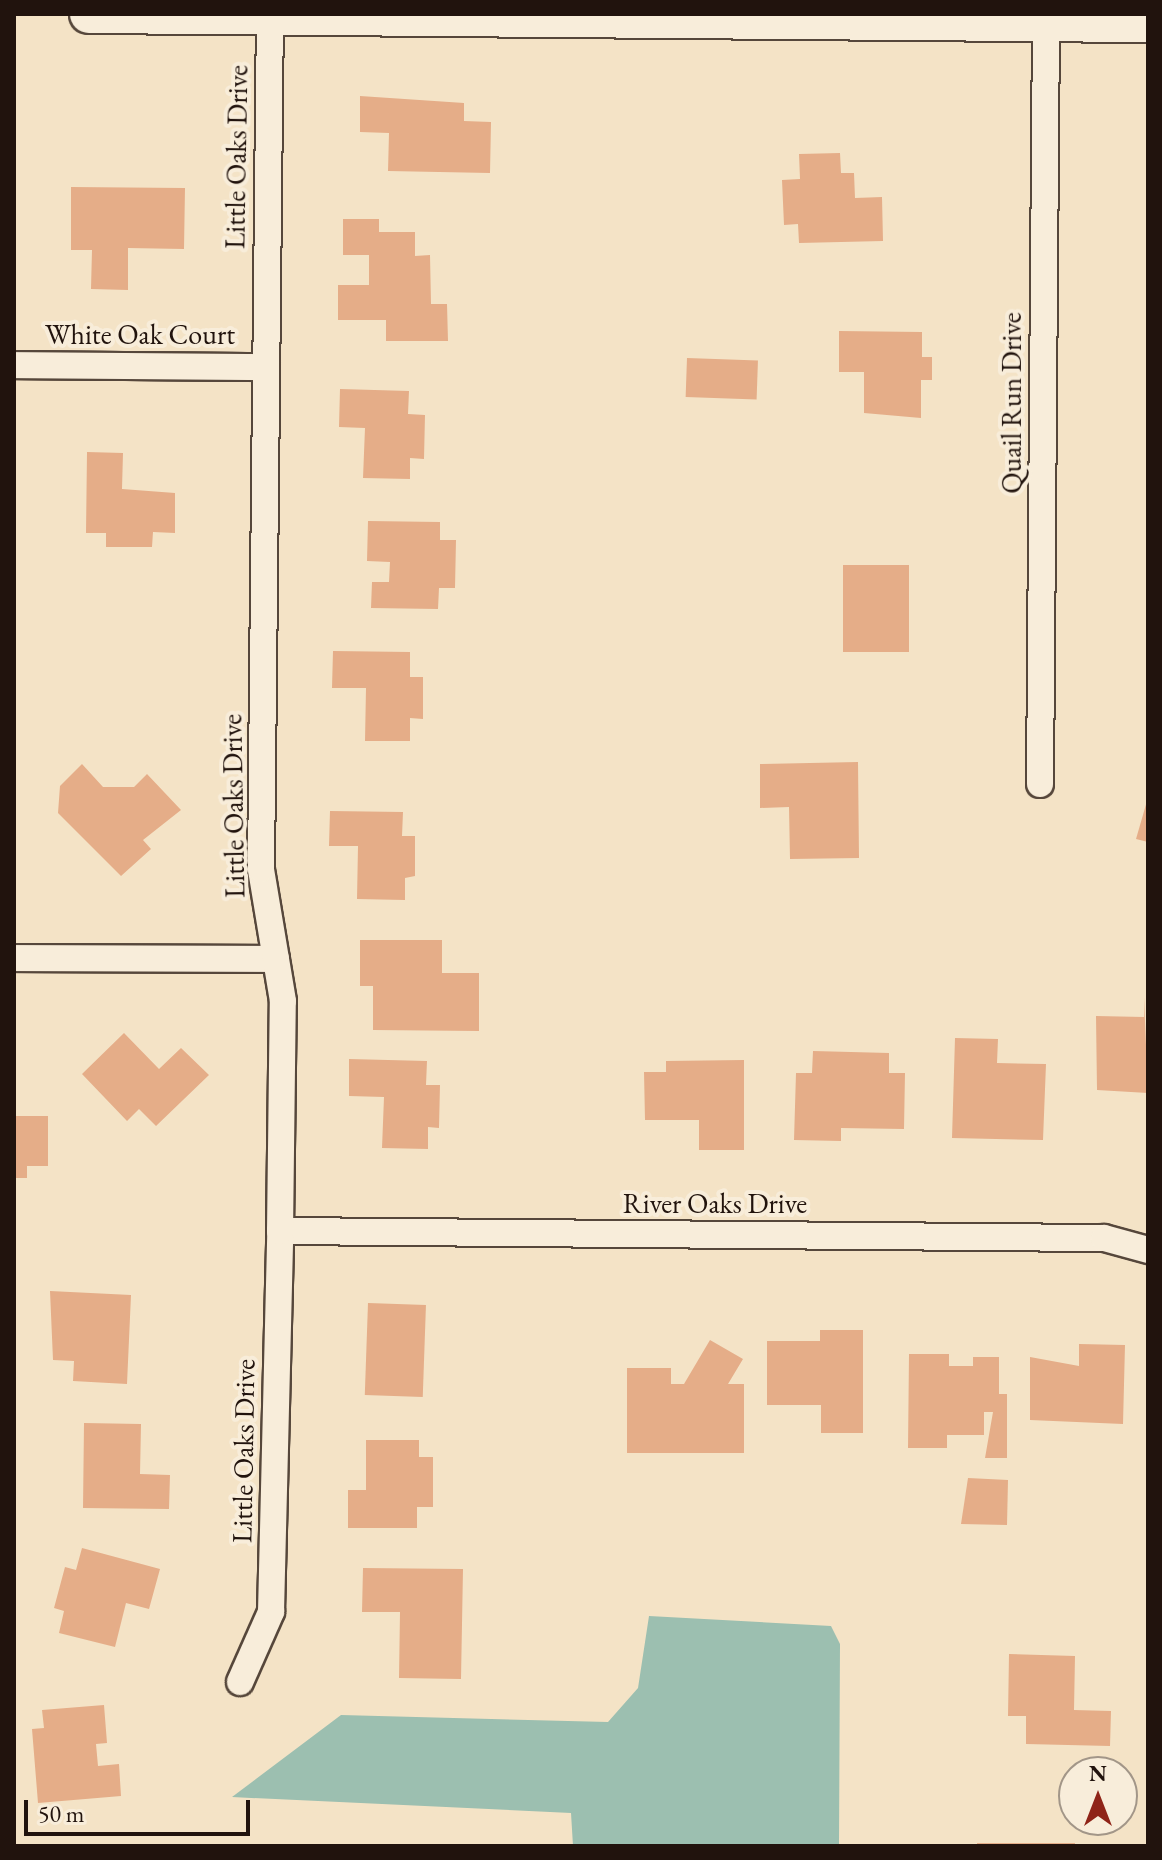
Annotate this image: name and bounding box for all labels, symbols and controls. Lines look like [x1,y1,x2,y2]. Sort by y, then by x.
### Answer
street label: Little Oaks Drive [218,65,254,249]
street label: Quail Run Drive [994,312,1028,494]
street label: White Oak Court [45,317,235,351]
street label: Little Oaks Drive [215,714,251,898]
street label: River Oaks Drive [623,1186,807,1220]
street label: Little Oaks Drive [225,1359,261,1543]
north arrow [1058,1756,1138,1836]
text: N [1089,1759,1107,1788]
scale bar [28,1784,254,1834]
text: 50 m [38,1798,85,1829]

